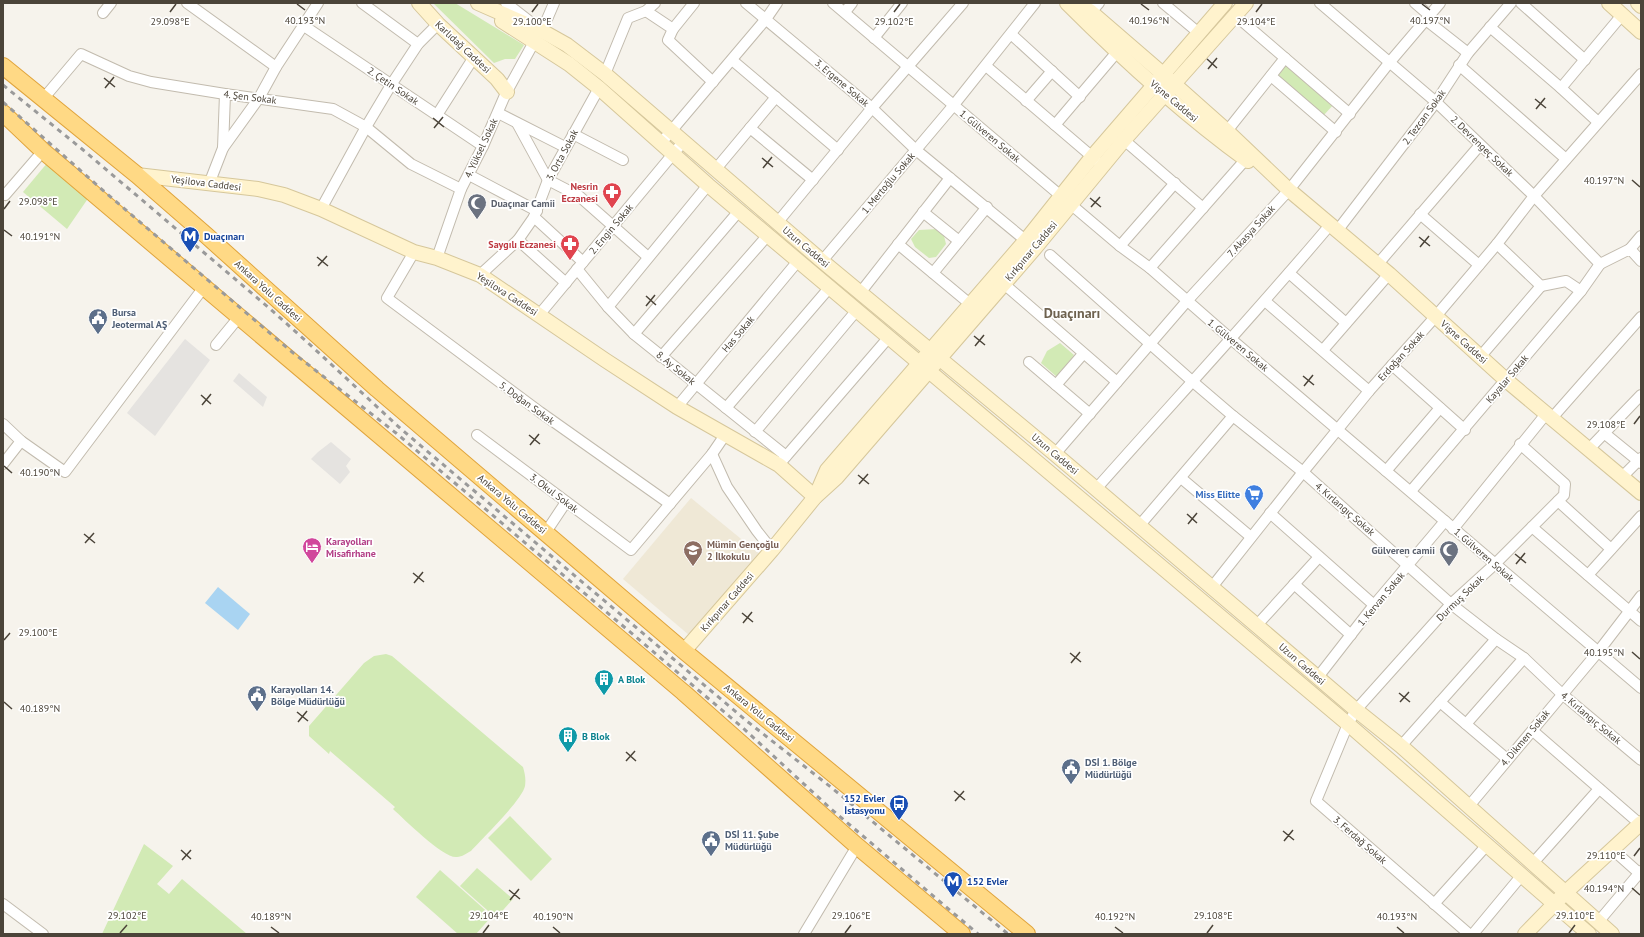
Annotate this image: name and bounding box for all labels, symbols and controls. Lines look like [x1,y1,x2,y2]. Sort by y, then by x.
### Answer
text: 40.193°N [285,14,325,27]
text: 40.196°N [1129,14,1169,27]
text: 40.197°N [1410,14,1450,27]
text: 29.098°E [151,15,190,28]
text: 29.100°E [513,15,552,28]
text: 29.102°E [875,15,914,28]
text: 29.104°E [1237,15,1276,28]
street label: Karlıdağ Caddesi [432,18,494,76]
street label: 3. Ergene Sokak [812,56,872,110]
street label: 2. Çetin Sokak [365,64,421,108]
street label: Vişne Caddesi [1146,76,1201,125]
street label: 4. Şen Sokak [223,87,277,107]
street label: 2. Tezcan Sokak [1399,87,1449,147]
street label: 1. Gülveren Sokak [957,107,1023,165]
street label: 2. Devrengeç Sokak [1448,113,1516,179]
street label: 4. Yüksel Sokak [461,116,501,180]
street label: 3. Orta Sokak [543,127,581,183]
street label: 1. Mertoğlu Sokak [858,149,918,216]
street label: Yeşilova Caddesi [170,172,242,194]
text: 40.197°N [1584,174,1624,187]
place label: Nesrin Eczanesi [562,180,598,205]
pharmacy icon: Nesrin Eczanesi [601,181,623,209]
mosque icon: Duaçınar Camii [466,192,488,220]
text: 29.098°E [19,195,58,208]
place label: Duaçınar Camii [491,197,555,210]
street label: 2. Engin Sokak [586,201,636,257]
street label: 7. Akasya Sokak [1224,202,1278,260]
street label: Kırkpınar Caddesi [1002,218,1060,284]
street label: Uzun Caddesi [780,223,832,271]
metro station icon: Duaçınarı [179,225,201,253]
text: 40.191°N [20,230,60,243]
place label: Duaçınarı [204,230,244,243]
pharmacy icon: Saygılı Eczanesi [559,233,581,261]
place label: Saygılı Eczanesi [488,238,556,251]
street label: Ankara Yolu Caddesi [232,257,304,325]
street label: Yeşilova Caddesi [474,269,540,319]
district label: Duaçınarı [1044,304,1100,322]
place label: Bursa Jeotermal AŞ [111,306,167,331]
public building icon: Bursa Jeotermal AŞ [87,307,109,335]
street label: Has Sokak [719,313,757,355]
street label: 1. Gülveren Sokak [1205,316,1271,374]
street label: Vişne Caddesi [1437,317,1490,367]
street label: Erdoğan Sokak [1375,328,1427,384]
street label: 8. Ay Sokak [654,348,698,388]
street label: Kayalar Sokak [1483,352,1531,406]
street label: 5. Doğan Sokak [497,379,557,428]
text: 29.108°E [1587,418,1626,431]
street label: Uzun Caddesi [1029,430,1081,478]
text: 40.190°N [20,466,60,479]
street label: Ankara Yolu Caddesi [475,471,549,537]
street label: 3. Okul Sokak [527,471,581,516]
street label: 4. Kırlangıç Sokak [1312,479,1378,539]
supermarket icon: Miss Elitte [1243,483,1265,511]
place label: Miss Elitte [1196,488,1240,501]
street label: 1. Gülveren Sokak [1451,525,1517,585]
place label: Karayolları Misafirhane [326,535,376,560]
hotel icon: Karayolları Misafirhane [301,536,323,564]
place label: Mümin Gençoğlu 2 İlkokulu [707,538,779,563]
school or university icon: Mümin Gençoğlu 2 İlkokulu [682,539,704,567]
mosque icon: Gülveren camii [1438,539,1460,567]
place label: Gülveren camii [1372,544,1435,557]
street label: 1. Kervan Sokak [1355,569,1408,629]
street label: Kırkpınar Caddesi [698,570,756,634]
street label: Durmuş Sokak [1434,572,1487,624]
text: 29.100°E [19,626,58,639]
street label: Uzun Caddesi [1276,640,1328,688]
text: 40.195°N [1584,646,1624,659]
building icon: A Blok [593,668,615,696]
place label: A Blok [618,673,645,686]
street label: Ankara Yolu Caddesi [721,681,797,745]
place label: Karayolları 14. Bölge Müdürlüğü [271,683,345,708]
public building icon: Karayolları 14. Bölge Müdürlüğü [246,684,268,712]
street label: 4. Kırlangıç Sokak [1558,689,1624,747]
text: 40.189°N [20,702,60,715]
street label: 4. Dikmen Sokak [1498,707,1553,769]
building icon: B Blok [557,725,579,753]
place label: B Blok [582,730,610,743]
place label: DSİ 1. Bölge Müdürlüğü [1085,756,1137,781]
public building icon: DSİ 1. Bölge Müdürlüğü [1060,757,1082,785]
place label: 152 Evler İstasyonu [844,792,885,817]
bus stop icon: 152 Evler İstasyonu [888,793,910,821]
street label: 3. Ferdağ Sokak [1331,813,1390,867]
place label: DSİ 11. Şube Müdürlüğü [725,828,779,853]
public building icon: DSİ 11. Şube Müdürlüğü [700,829,722,857]
text: 29.110°E [1587,849,1626,862]
metro station icon: 152 Evler [942,870,964,898]
place label: 152 Evler [967,875,1009,888]
text: 40.194°N [1584,882,1624,895]
text: 29.102°E [108,909,147,922]
text: 29.104°E [470,909,509,922]
text: 29.106°E [832,909,871,922]
text: 29.108°E [1194,909,1233,922]
text: 29.110°E [1556,909,1595,922]
text: 40.189°N [251,910,291,923]
text: 40.190°N [533,910,573,923]
text: 40.192°N [1095,910,1135,923]
text: 40.193°N [1377,910,1417,923]

